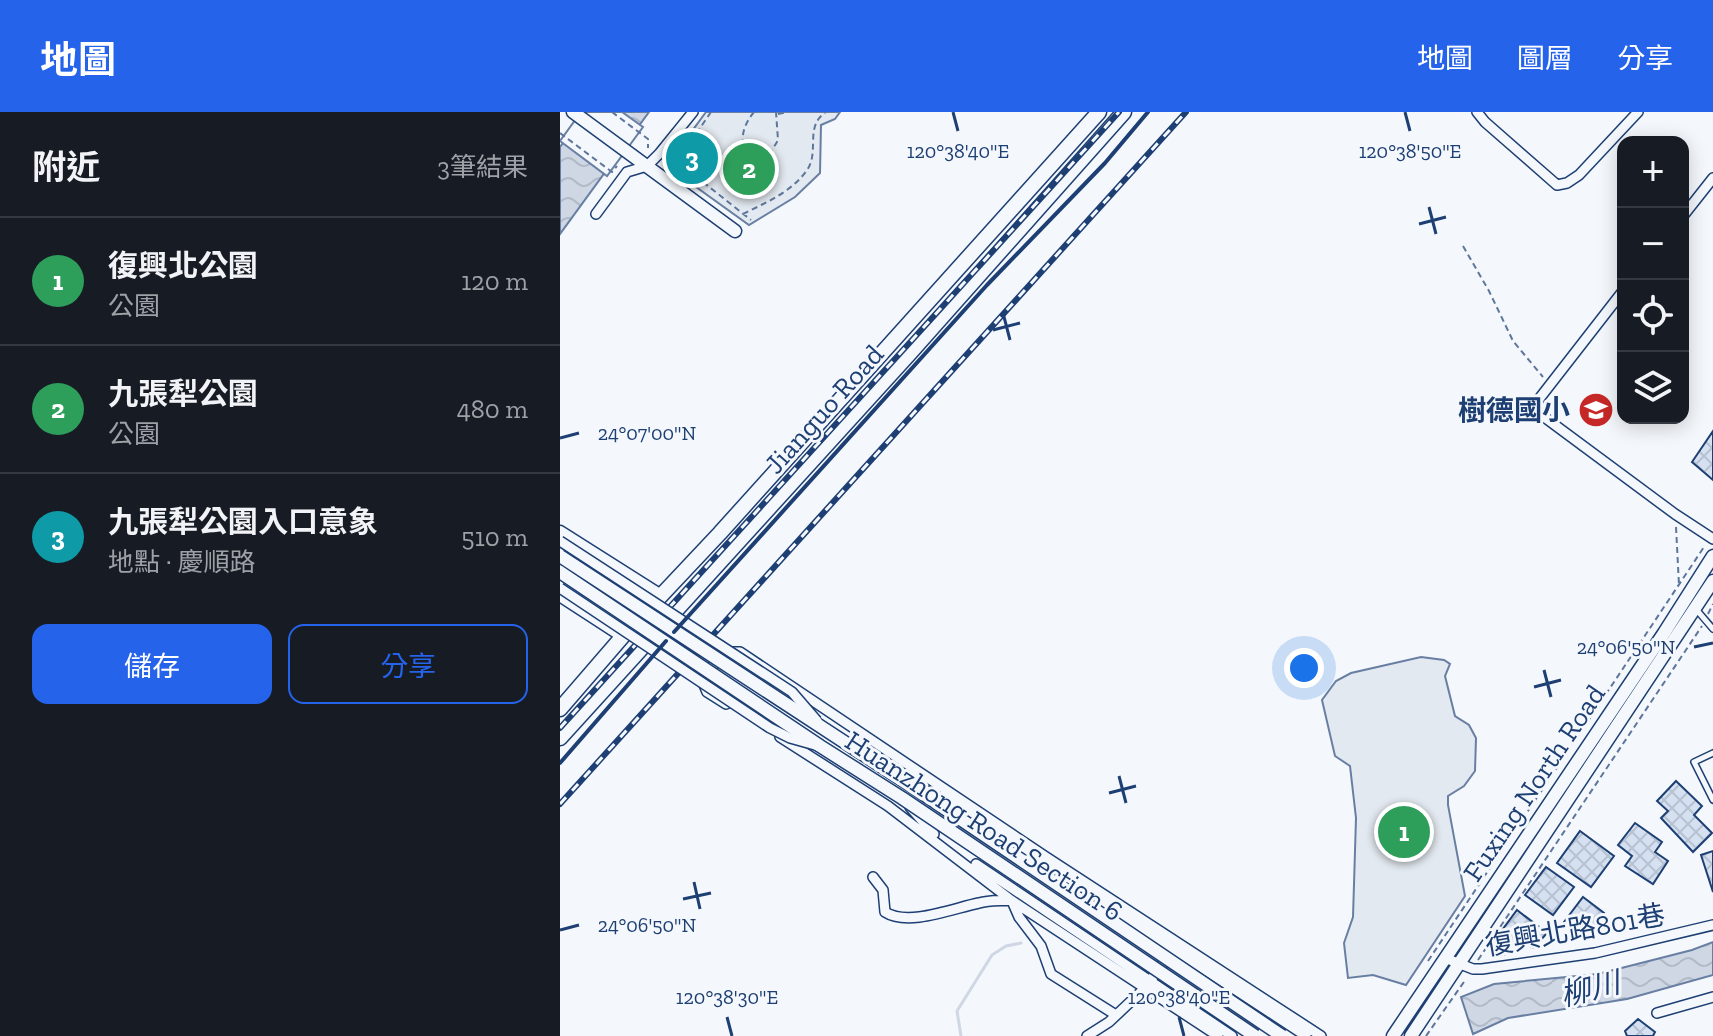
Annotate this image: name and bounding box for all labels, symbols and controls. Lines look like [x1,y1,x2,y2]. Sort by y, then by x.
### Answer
text: 地圖 [40,37,116,83]
text: 地圖 [1417,42,1473,75]
text: 圖層 [1517,42,1573,75]
text: 分享 [1617,42,1673,75]
pin: 3 [666,128,718,188]
map controls [1617,136,1689,424]
button: + [1617,136,1689,208]
pin: 2 [723,139,775,199]
text: 120°38'40"E [907,139,1009,163]
text: 120°38'50"E [1359,139,1461,163]
text: 附近 [32,147,100,188]
text: 3筆結果 [437,151,528,183]
button: − [1617,208,1689,280]
text: 復興北公園 [108,248,258,284]
text: 1 [53,265,63,297]
text: 120 m [461,265,528,297]
button: locate [1617,280,1689,352]
text: 公園 [108,290,160,322]
street label: Jianguo Road [758,338,890,480]
button: layers [1617,352,1689,424]
text: 九張犁公園 [108,376,258,412]
school or university icon: 樹德國小 [1577,391,1615,429]
text: 2 [51,393,65,425]
text: 480 m [457,393,528,425]
place label: 樹德國小 [1458,394,1570,427]
text: 公園 [108,418,160,450]
text: 24°07'00"N [598,421,697,445]
text: 九張犁公園入口意象 [108,504,378,540]
text: 3 [51,521,65,553]
text: 510 m [461,521,528,553]
text: 地點 · 慶順路 [108,546,256,578]
button: 儲存 [32,624,272,704]
button: 分享 [288,624,528,704]
text: 24°06'50"N [1577,635,1675,659]
your location [1284,648,1324,688]
street label: Fuxing North Road [1456,679,1612,887]
street label: Huanzhong Road Section 6 [839,724,1129,928]
pin: 1 [1378,802,1430,862]
street label: 復興北路801巷 [1483,898,1667,962]
text: 24°06'50"N [598,913,696,937]
water label: 柳川 [1557,964,1626,1014]
text: 120°38'30"E [676,985,778,1009]
text: 120°38'40"E [1128,985,1230,1009]

